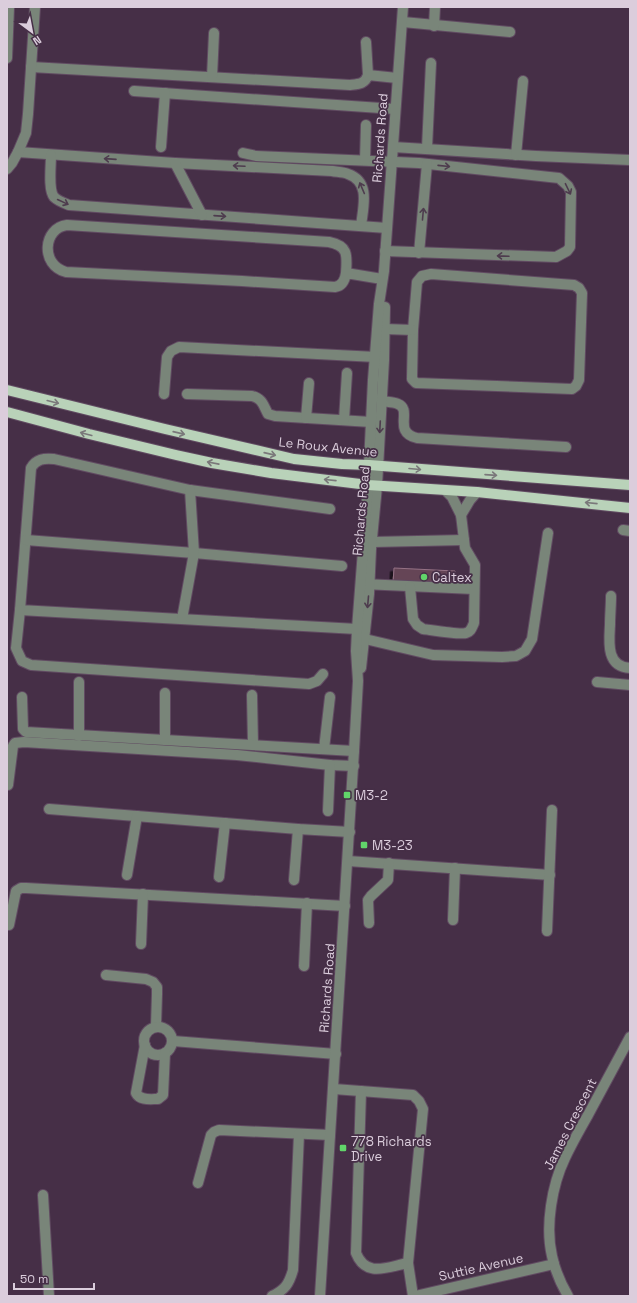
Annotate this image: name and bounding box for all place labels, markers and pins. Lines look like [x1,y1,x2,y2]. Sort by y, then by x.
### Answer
place label: Caltex [432,569,472,586]
marker: Caltex [419,572,429,582]
place label: M3-2 [355,787,388,804]
marker: M3-2 [342,790,352,800]
place label: M3-23 [372,837,413,854]
marker: M3-23 [359,840,369,850]
place label: 778 Richards Drive [351,1133,432,1165]
marker: 778 Richards Drive [338,1143,348,1153]

